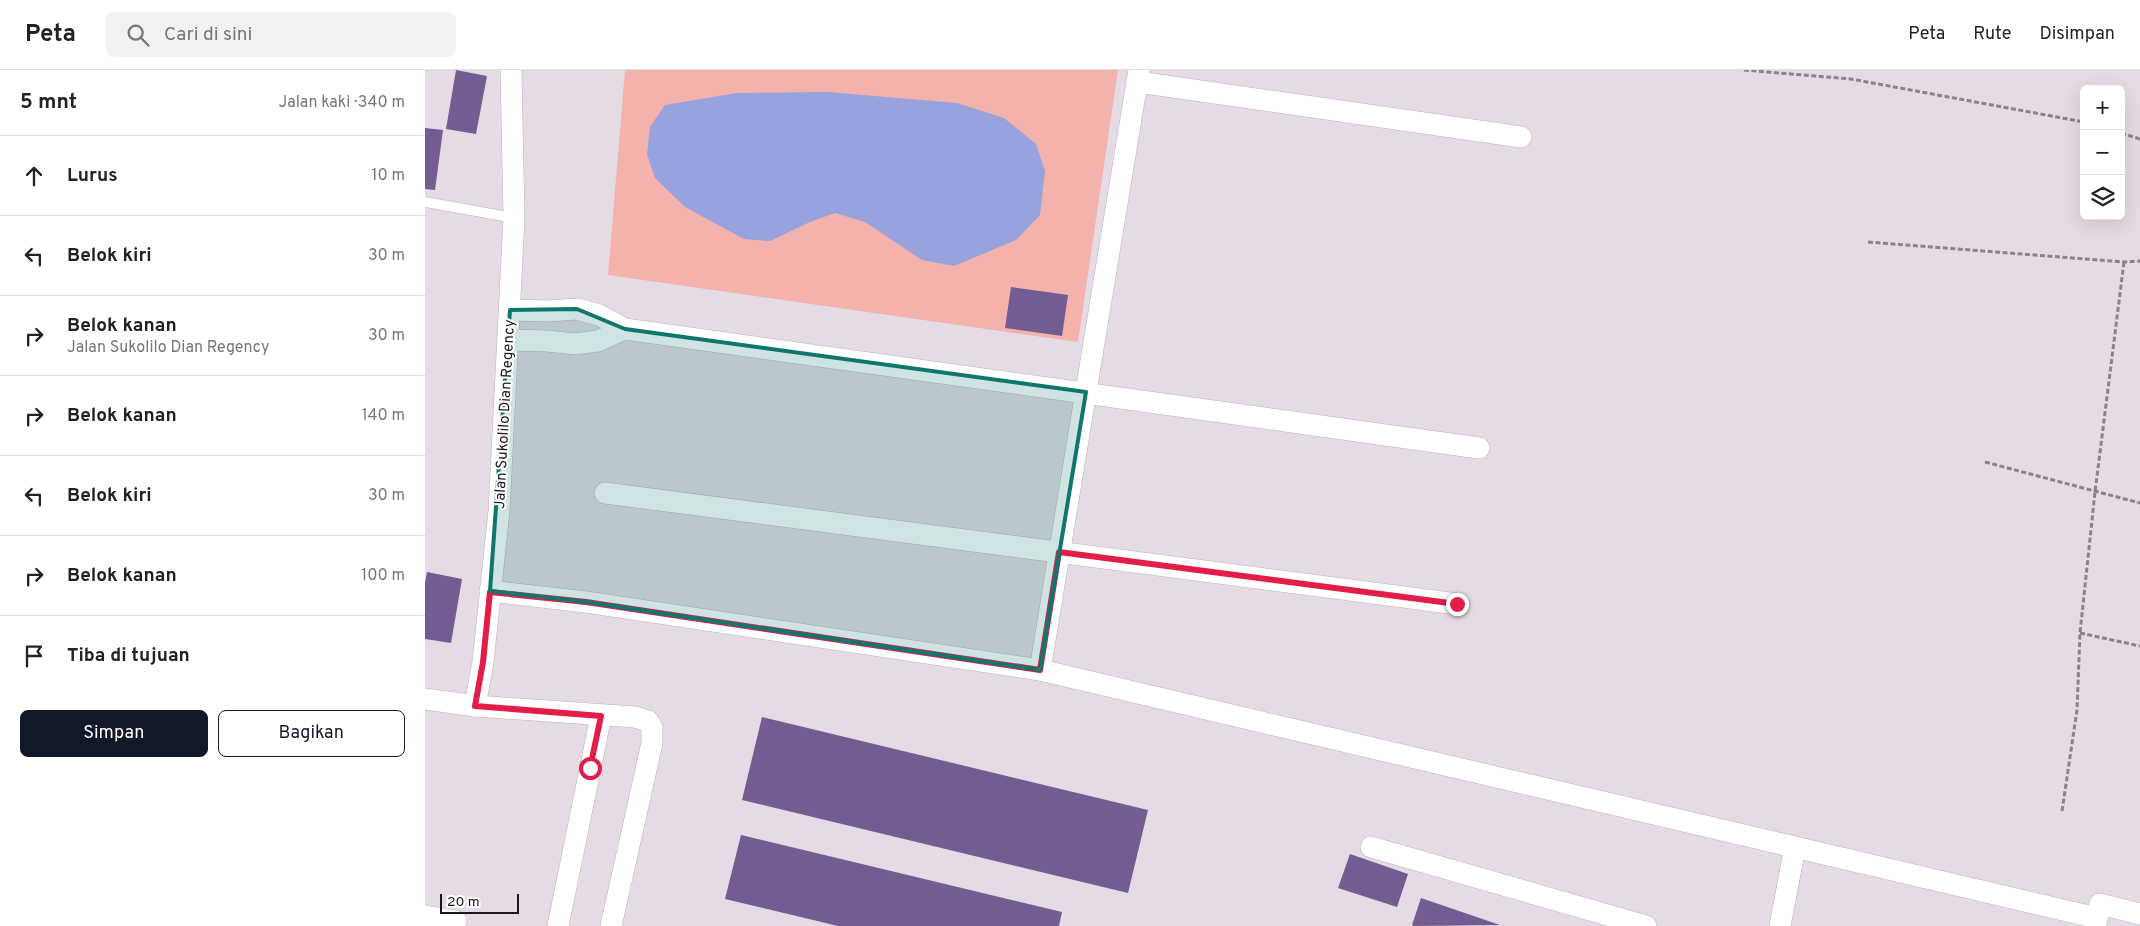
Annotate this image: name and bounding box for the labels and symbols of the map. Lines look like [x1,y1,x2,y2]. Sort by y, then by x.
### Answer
street label: Jalan Sukolilo Dian Regency [491,319,520,509]
route end [1446,593,1469,616]
route start [579,757,602,780]
scale bar [440,891,519,914]

